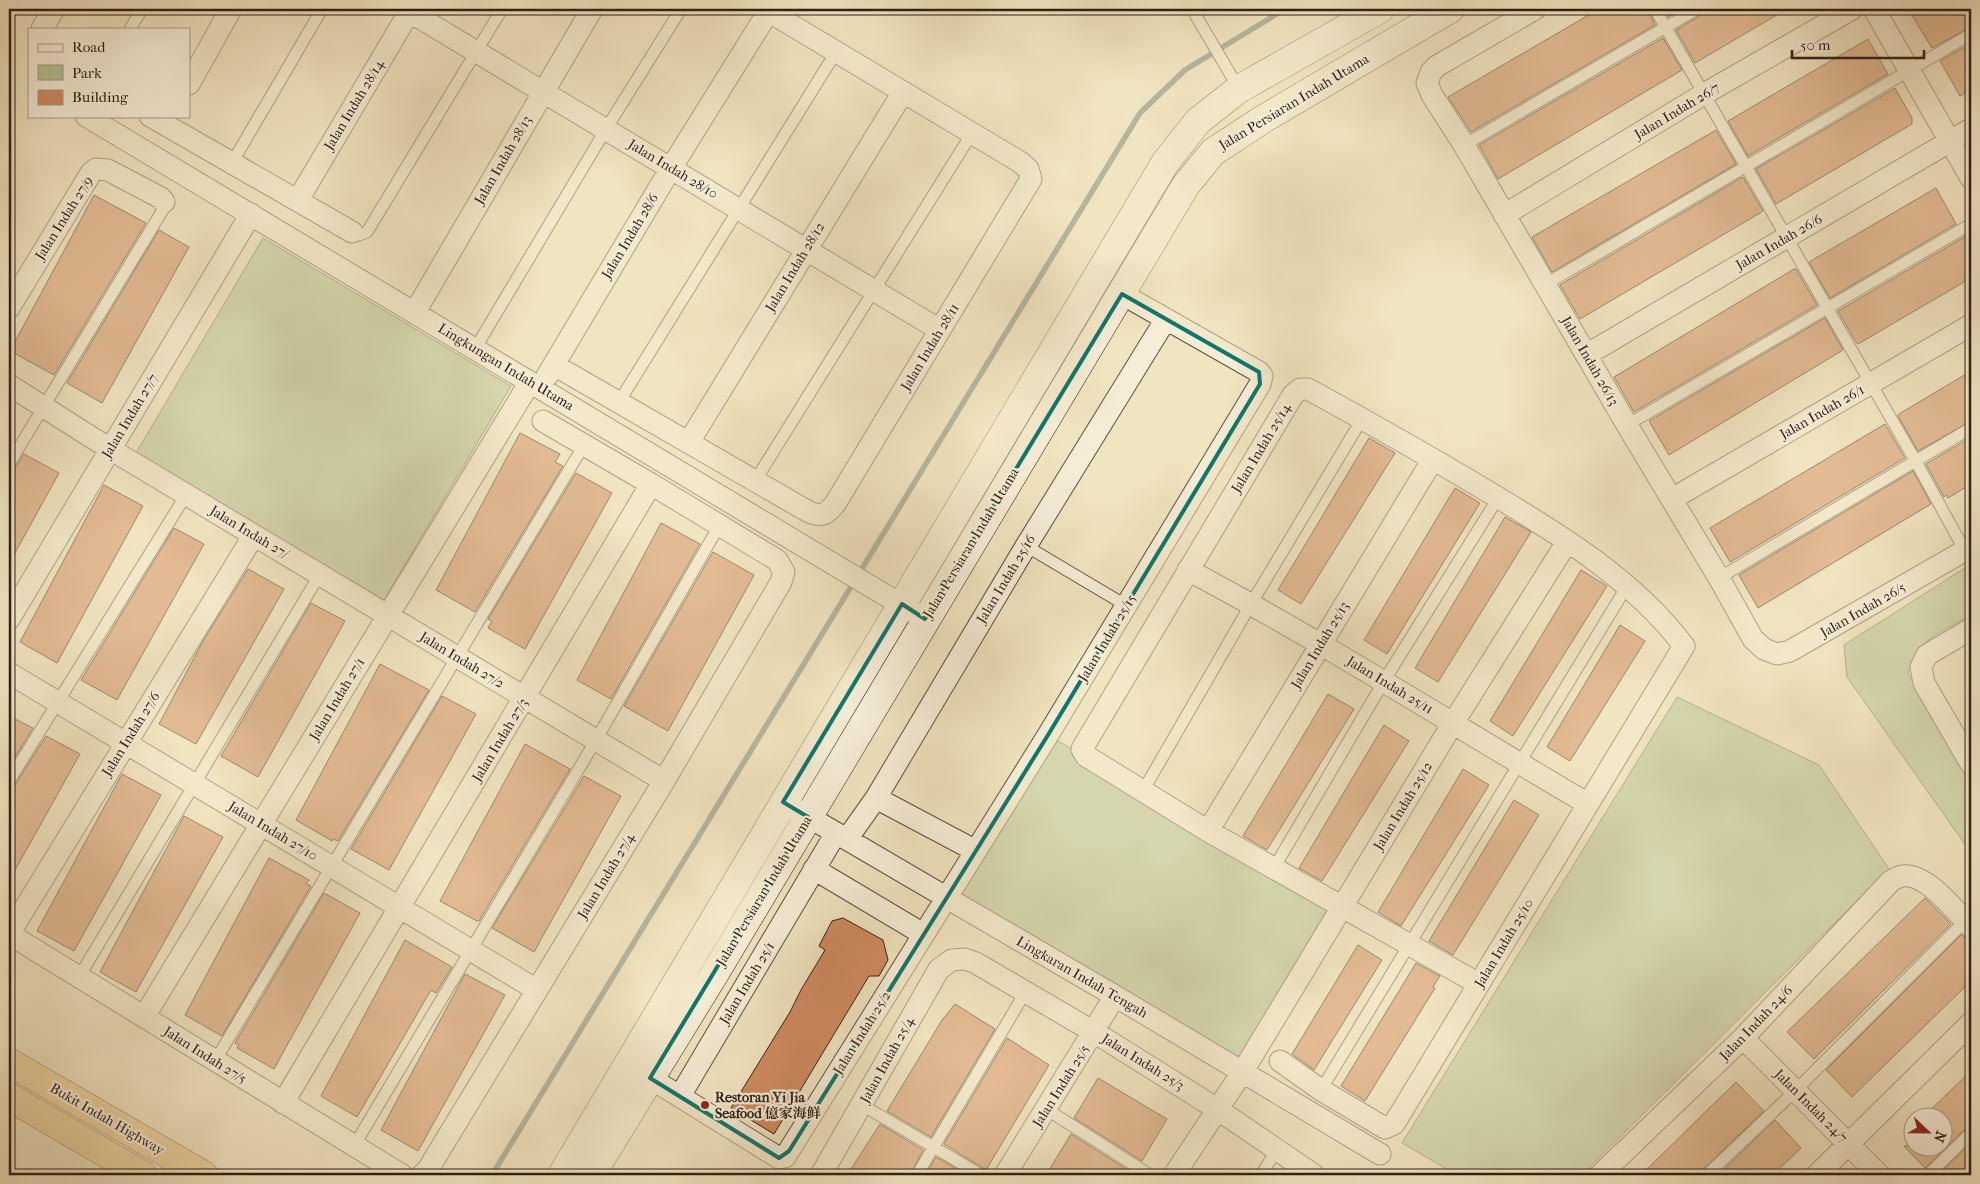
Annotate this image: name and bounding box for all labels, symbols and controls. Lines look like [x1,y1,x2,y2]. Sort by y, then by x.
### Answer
legend [28,28,190,118]
scale bar [1792,28,1925,60]
text: 50 m [1800,36,1831,54]
text: Road [72,38,106,56]
street label: Jalan Persiaran Indah Utama [1215,50,1373,154]
street label: Jalan Indah 28/14 [320,56,388,154]
text: Park [72,64,102,82]
street label: Jalan Indah 26/7 [1630,79,1723,144]
text: Building [72,88,129,106]
street label: Jalan Indah 28/13 [470,113,535,208]
street label: Jalan Indah 28/10 [624,135,721,202]
street label: Jalan Indah 27/9 [31,173,97,264]
street label: Jalan Indah 28/6 [597,190,662,283]
street label: Jalan Indah 26/6 [1732,210,1826,274]
street label: Jalan Indah 28/12 [761,219,828,316]
street label: Jalan Indah 28/11 [897,300,963,395]
street label: Jalan Indah 26/13 [1557,312,1622,409]
street label: Lingkungan Indah Utama [435,320,577,415]
street label: Jalan Indah 27/7 [98,371,162,462]
street label: Jalan Indah 26/1 [1776,381,1867,444]
street label: Jalan Indah 25/14 [1227,400,1295,497]
street label: Jalan Persiaran Indah Utama [919,464,1023,622]
street label: Jalan Indah 27/ [206,501,293,563]
street label: Jalan Indah 25/16 [972,531,1039,627]
street label: Jalan Indah 26/5 [1816,579,1909,642]
street label: Jalan Indah 25/15 [1074,591,1140,686]
street label: Jalan Indah 25/13 [1287,598,1353,693]
street label: Jalan Indah 27/2 [416,628,507,692]
street label: Jalan Indah 25/11 [1343,652,1436,718]
street label: Jalan Indah 27/1 [305,654,368,744]
street label: Jalan Indah 27/6 [98,688,164,780]
street label: Jalan Indah 27/3 [468,695,532,786]
street label: Jalan Indah 25/12 [1369,759,1436,854]
street label: Jalan Indah 27/10 [224,797,321,864]
street label: Jalan Persiaran Indah Utama [712,812,816,970]
street label: Jalan Indah 27/4 [573,830,639,923]
street label: Jalan Indah 25/10 [1470,895,1537,991]
street label: Lingkaran Indah Tengah [1013,932,1151,1022]
street label: Jalan Indah 25/1 [715,939,778,1028]
street label: Jalan Indah 24/6 [1715,982,1796,1065]
street label: Jalan Indah 25/2 [829,988,894,1079]
street label: Jalan Indah 25/4 [856,1013,918,1107]
street label: Jalan Indah 27/5 [160,1022,250,1087]
street label: Jalan Indah 25/3 [1098,1029,1187,1094]
street label: Jalan Indah 25/5 [1028,1042,1093,1131]
street label: Jalan Indah 24/7 [1770,1065,1851,1146]
street label: Bukit Indah Highway [47,1079,168,1159]
place label: Restoran Yi Jia Seafood 億家海鲜 [715,1089,821,1122]
marker: Restoran Yi Jia Seafood 億家海鲜 [699,1099,711,1111]
north arrow [1902,1106,1952,1156]
text: N [1930,1129,1949,1145]

